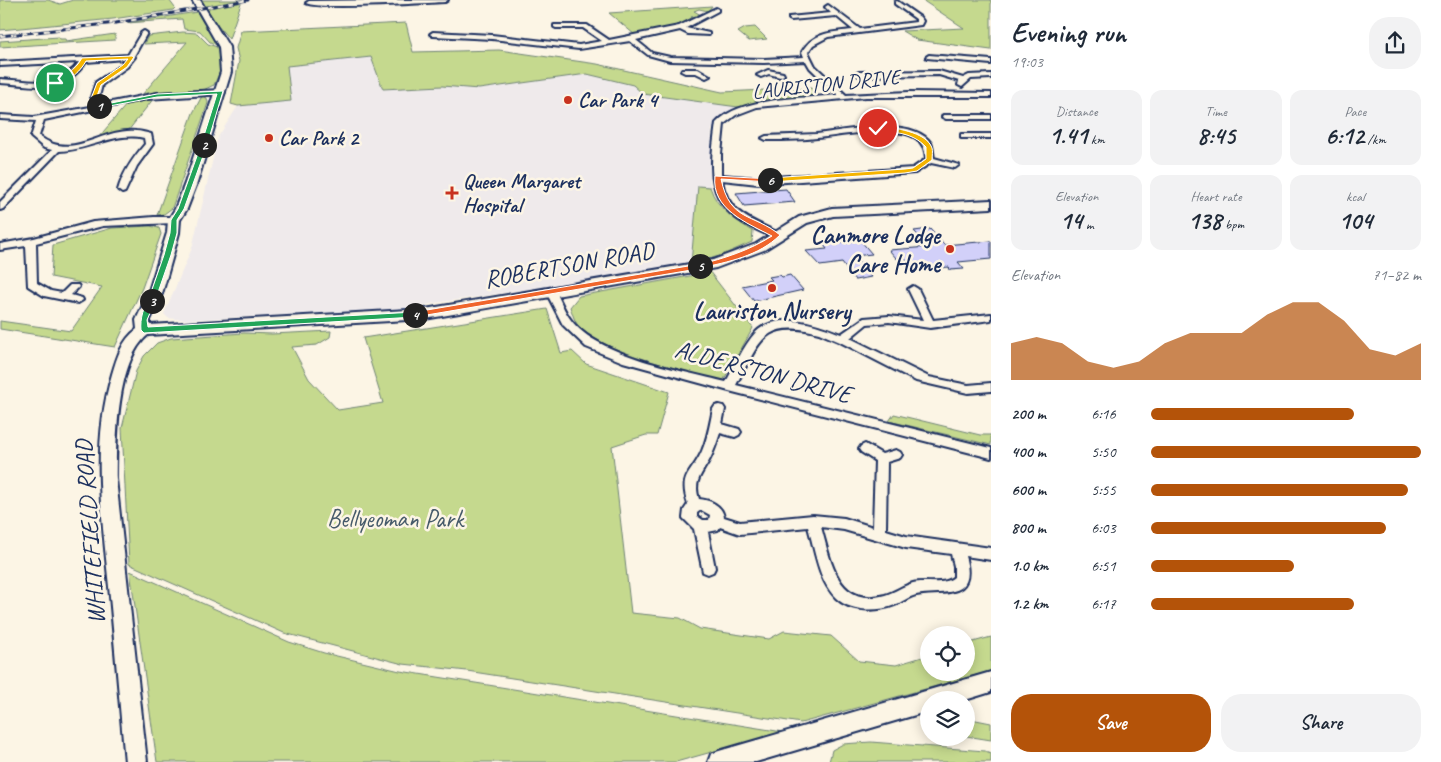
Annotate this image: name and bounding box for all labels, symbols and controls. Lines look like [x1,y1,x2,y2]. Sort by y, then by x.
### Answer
text: Evening run [1011,15,1126,50]
button: share [1369,17,1421,69]
text: 19:03 [1011,52,1043,72]
pin [34,62,76,104]
street label: LAURISTON DRIVE [751,63,904,105]
icon: arrive [41,69,69,97]
place label: Car Park 4 [578,87,660,113]
pin: 1 [86,94,112,118]
marker: Car Park 4 [562,94,574,106]
text: 1 [96,98,103,115]
text: Distance [1056,103,1098,120]
text: Time [1205,103,1227,120]
text: Pace [1345,103,1366,120]
pin [857,107,899,149]
icon: check [864,114,892,142]
text: 1.41 [1049,120,1087,152]
text: 8:45 [1197,120,1235,152]
text: 6:12 [1325,120,1364,152]
place label: Car Park 2 [279,125,361,151]
text: km [1087,131,1105,148]
text: /km [1364,131,1386,148]
pin: 2 [192,132,216,158]
marker: Car Park 2 [263,132,275,144]
text: 2 [201,137,208,154]
place label: Queen Margaret Hospital [463,168,583,218]
pin: 6 [758,168,782,192]
text: 6 [767,172,774,189]
marker: Queen Margaret Hospital [445,186,459,200]
text: Elevation [1055,188,1098,205]
text: Heart rate [1190,188,1242,205]
text: kcal [1346,188,1365,205]
text: 14 [1060,205,1082,237]
text: 138 [1188,205,1222,237]
text: 104 [1338,205,1372,237]
text: m [1082,216,1094,233]
text: bpm [1222,216,1244,233]
place label: Canmore Lodge Care Home [810,219,943,280]
street label: ROBERTSON ROAD [482,234,658,296]
marker: Canmore Lodge Care Home [944,243,956,255]
pin: 5 [688,254,712,278]
text: 5 [697,258,704,275]
text: Elevation [1011,265,1060,285]
text: 71–82 m [1372,265,1421,285]
marker: Lauriston Nursery [766,282,778,294]
pin: 3 [140,288,164,314]
text: 3 [149,293,156,310]
place label: Lauriston Nursery [694,295,853,327]
pin: 4 [402,302,428,328]
text: 4 [412,307,419,324]
street label: ALDERSTON DRIVE [671,333,858,412]
text: 200 m [1011,404,1046,424]
text: 6:16 [1091,404,1116,424]
street label: WHITEFIELD ROAD [67,437,112,625]
text: 400 m [1011,442,1046,462]
text: 5:50 [1091,442,1116,462]
text: 600 m [1011,480,1046,500]
text: 5:55 [1091,480,1116,500]
park label: Bellyeoman Park [327,503,465,535]
text: 800 m [1011,518,1046,538]
text: 6:03 [1091,518,1116,538]
text: 1.0 km [1011,556,1048,576]
text: 6:51 [1091,556,1116,576]
text: 1.2 km [1011,594,1048,614]
text: 6:17 [1091,594,1116,614]
map controls [920,626,975,746]
button: locate [920,626,975,681]
button: layers [920,691,975,746]
button: Save [1011,694,1211,752]
button: Share [1221,694,1421,752]

